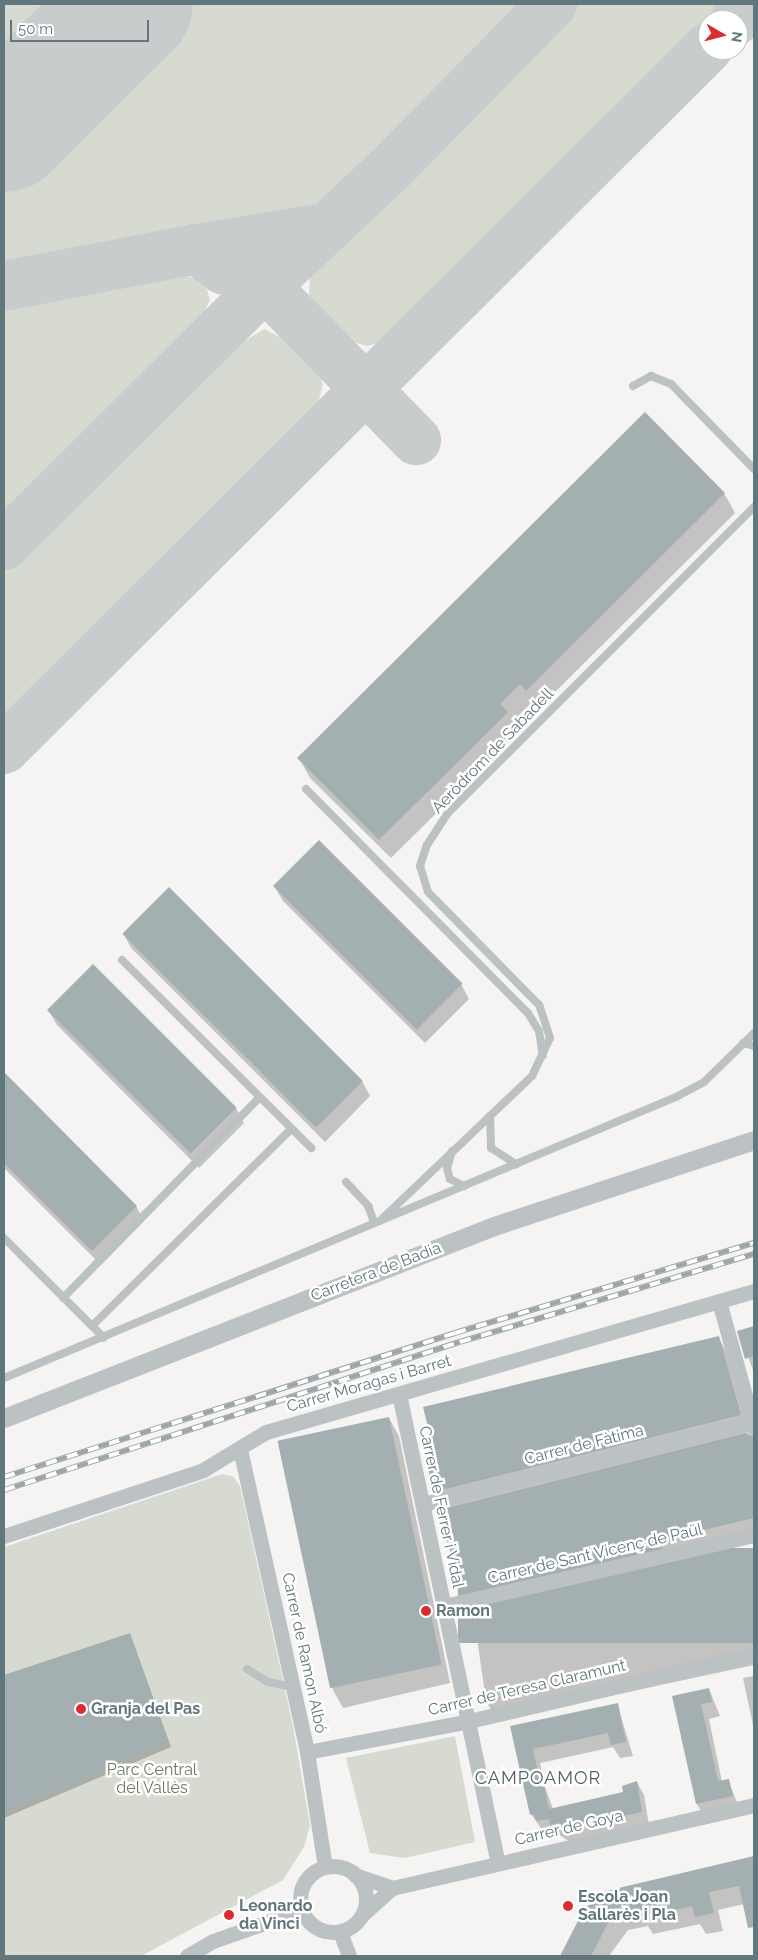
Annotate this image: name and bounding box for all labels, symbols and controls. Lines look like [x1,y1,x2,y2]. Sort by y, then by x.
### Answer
scale bar [12,10,151,42]
north arrow [698,10,748,60]
text: 50 m [18,20,53,38]
text: N [728,31,746,43]
street label: Aeròdrom de Sabadell [428,684,558,818]
street label: Carretera de Badia [308,1238,444,1306]
street label: Carrer Moragas i Barret [284,1351,454,1417]
street label: Carrer de Fàtima [522,1421,646,1469]
street label: Carrer de Ferrer i Vidal [414,1424,468,1590]
street label: Carrer de Sant Vicenç de Paül [485,1520,705,1588]
street label: Carrer de Ramon Albó [278,1571,330,1735]
place label: Ramon [436,1601,490,1621]
marker: Ramon [420,1605,432,1617]
street label: Carrer de Teresa Claramunt [426,1656,628,1720]
place label: Granja del Pas [91,1699,201,1719]
marker: Granja del Pas [75,1703,87,1715]
park label: Parc Central del Vallès [107,1760,197,1798]
district label: CAMPOAMOR [474,1767,602,1789]
street label: Carrer de Goya [513,1806,625,1850]
place label: Escola Joan Sallarès i Pla [578,1887,676,1925]
place label: Leonardo da Vinci [239,1896,313,1934]
marker: Escola Joan Sallarès i Pla [562,1900,574,1912]
marker: Leonardo da Vinci [223,1909,235,1921]

